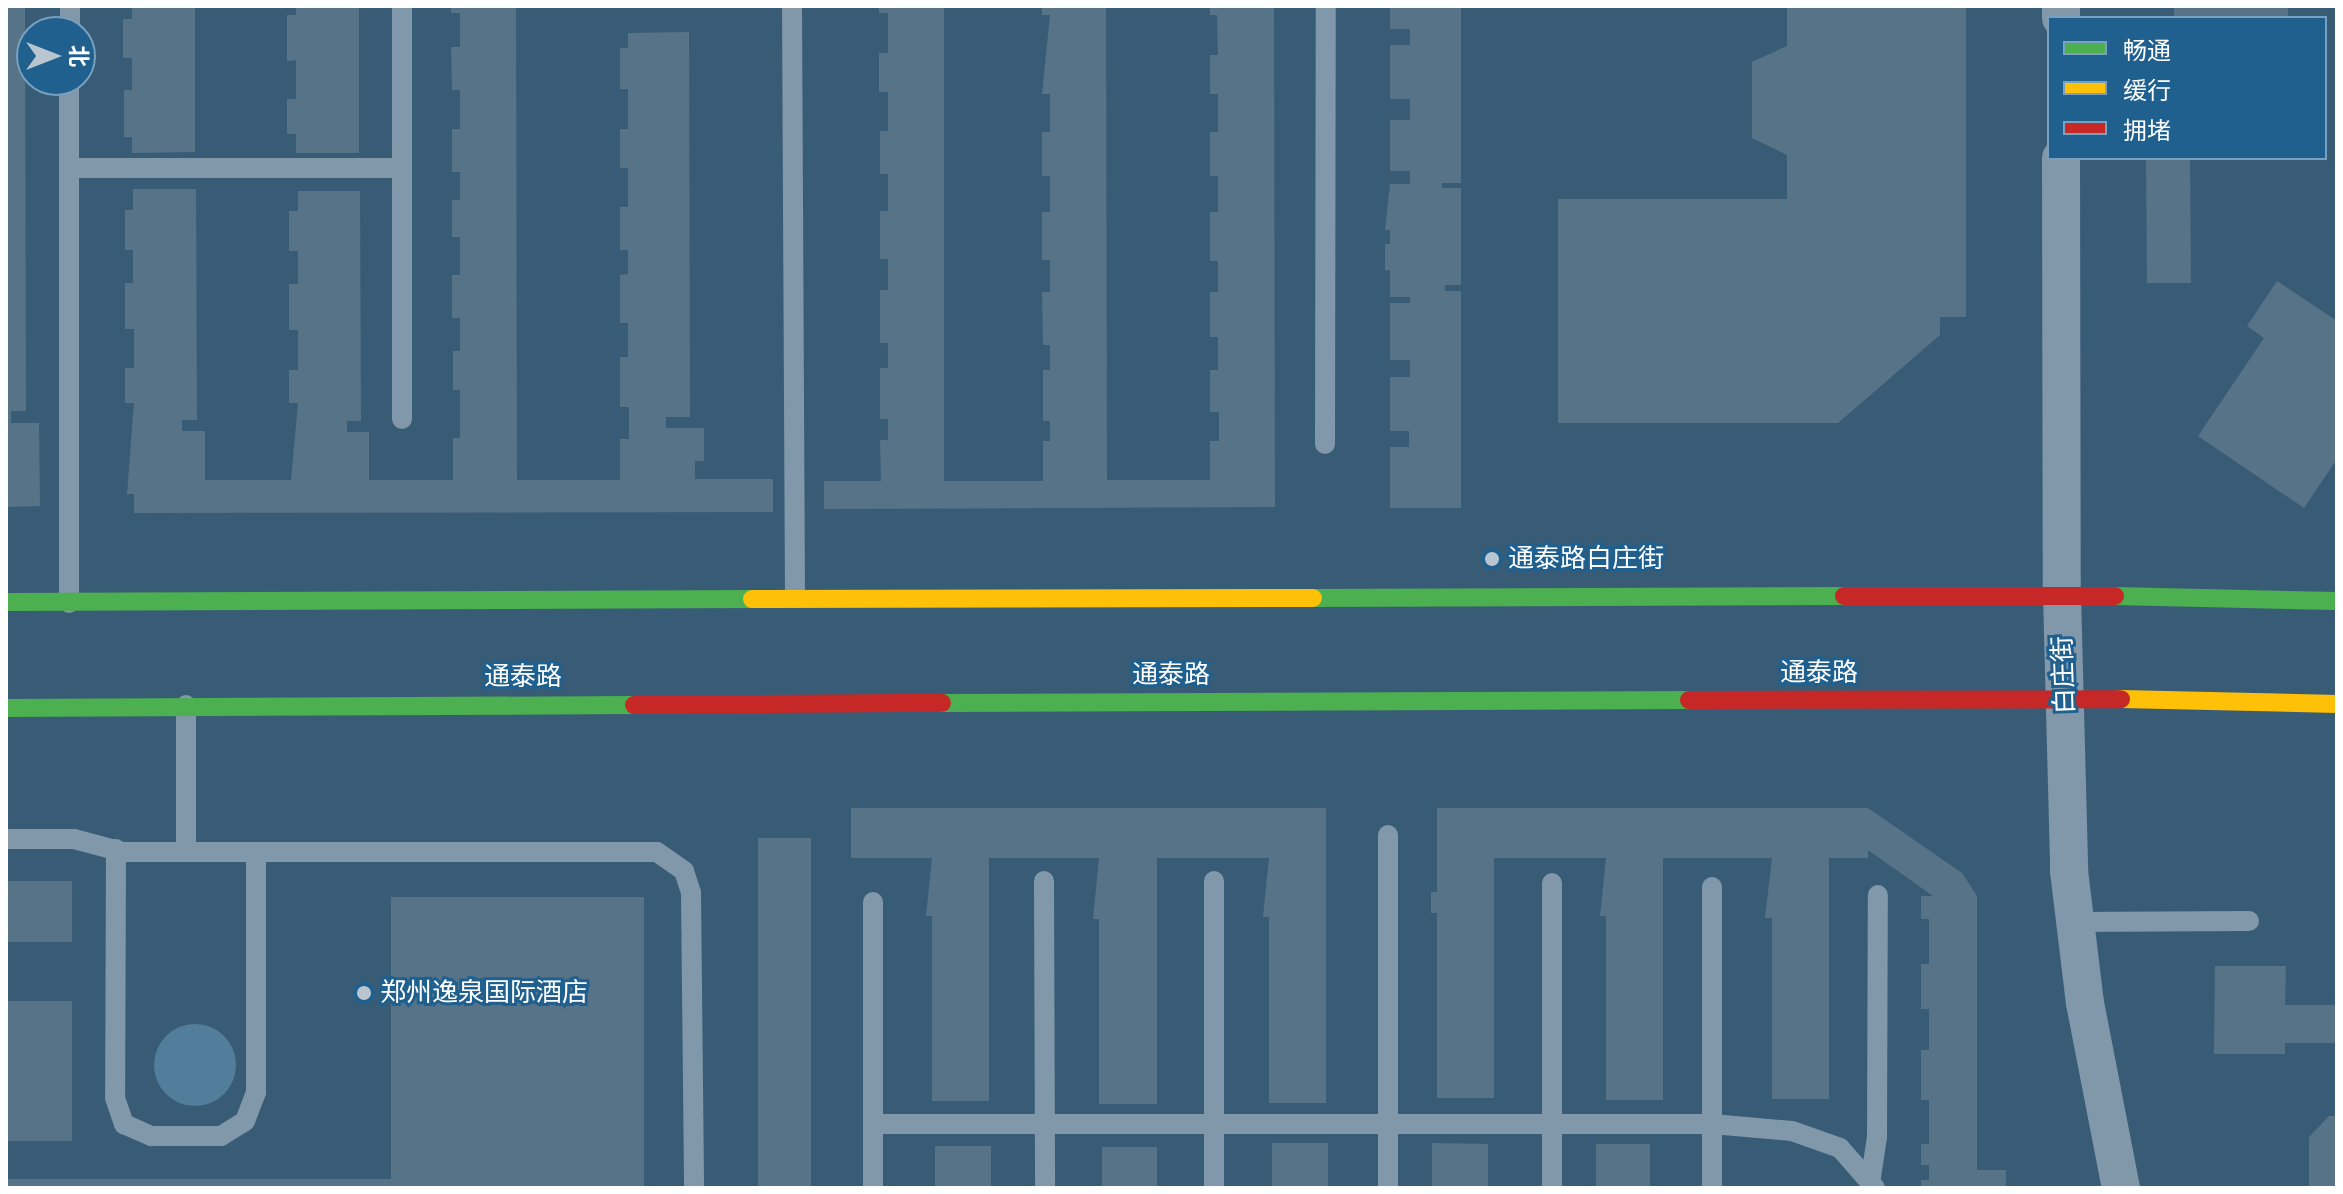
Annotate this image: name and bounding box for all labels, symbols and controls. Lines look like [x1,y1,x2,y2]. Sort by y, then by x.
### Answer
north arrow [16,16,96,96]
legend [2047,16,2327,160]
text: 畅通 [2123,37,2171,65]
text: 北 [66,45,91,67]
text: 缓行 [2123,77,2171,105]
text: 拥堵 [2123,117,2171,145]
place label: 通泰路白庄街 [1508,543,1664,575]
marker: 通泰路白庄街 [1483,550,1501,568]
street label: 白庄街 [2047,635,2081,715]
street label: 通泰路 [1780,657,1858,689]
street label: 通泰路 [1132,659,1210,691]
street label: 通泰路 [484,661,562,693]
place label: 郑州逸泉国际酒店 [380,977,588,1009]
marker: 郑州逸泉国际酒店 [355,984,373,1002]

